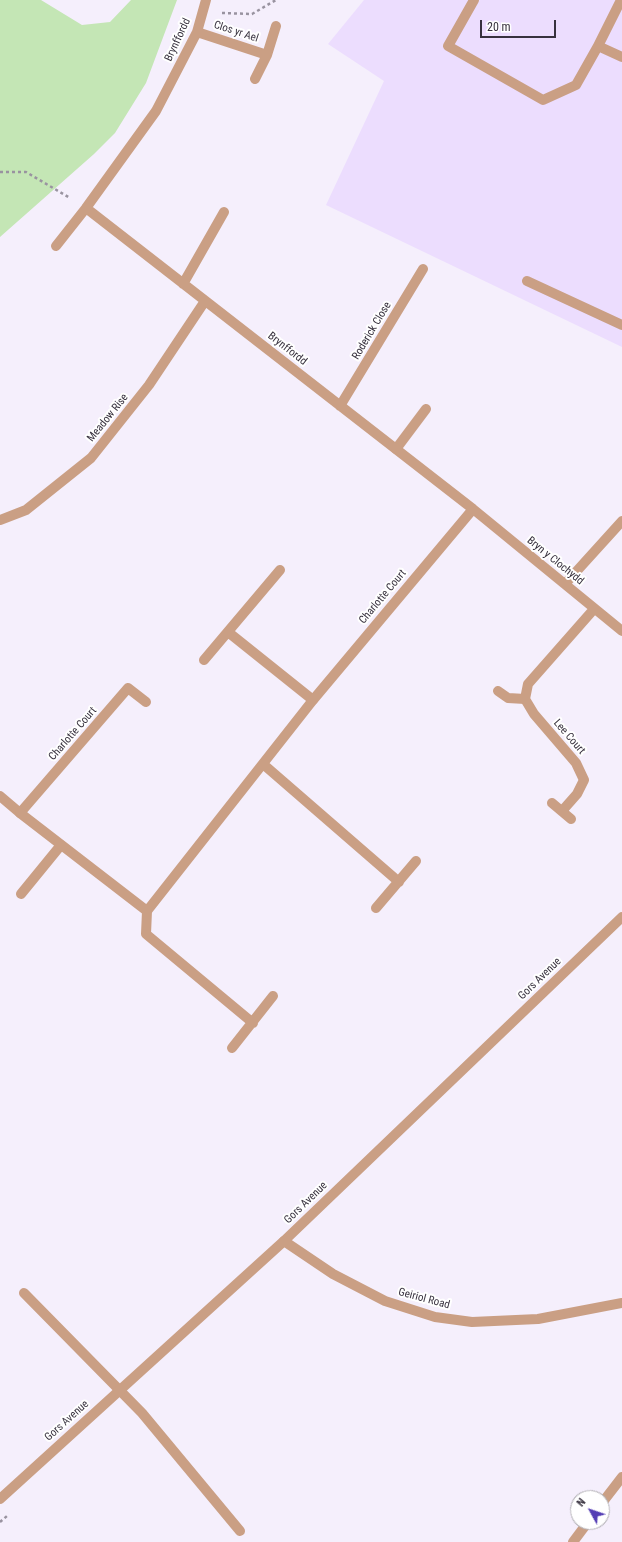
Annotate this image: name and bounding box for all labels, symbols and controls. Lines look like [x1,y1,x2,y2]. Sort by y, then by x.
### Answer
scale bar [482,12,558,38]
street label: Brynffordd [162,16,194,64]
street label: Clos yr Ael [212,19,260,45]
text: 20 m [487,20,511,34]
street label: Roderick Close [350,300,394,362]
street label: Brynffordd [265,330,309,368]
street label: Meadow Rise [85,391,131,445]
street label: Bryn y Clochydd [524,534,586,588]
street label: Charlotte Court [357,567,409,627]
street label: Charlotte Court [46,705,100,763]
street label: Lee Court [550,717,588,757]
street label: Gors Avenue [516,955,564,1003]
street label: Gors Avenue [282,1179,330,1227]
street label: Geiriol Road [397,1286,451,1312]
street label: Gors Avenue [42,1398,92,1444]
north arrow [570,1490,610,1530]
text: N [574,1496,588,1509]

